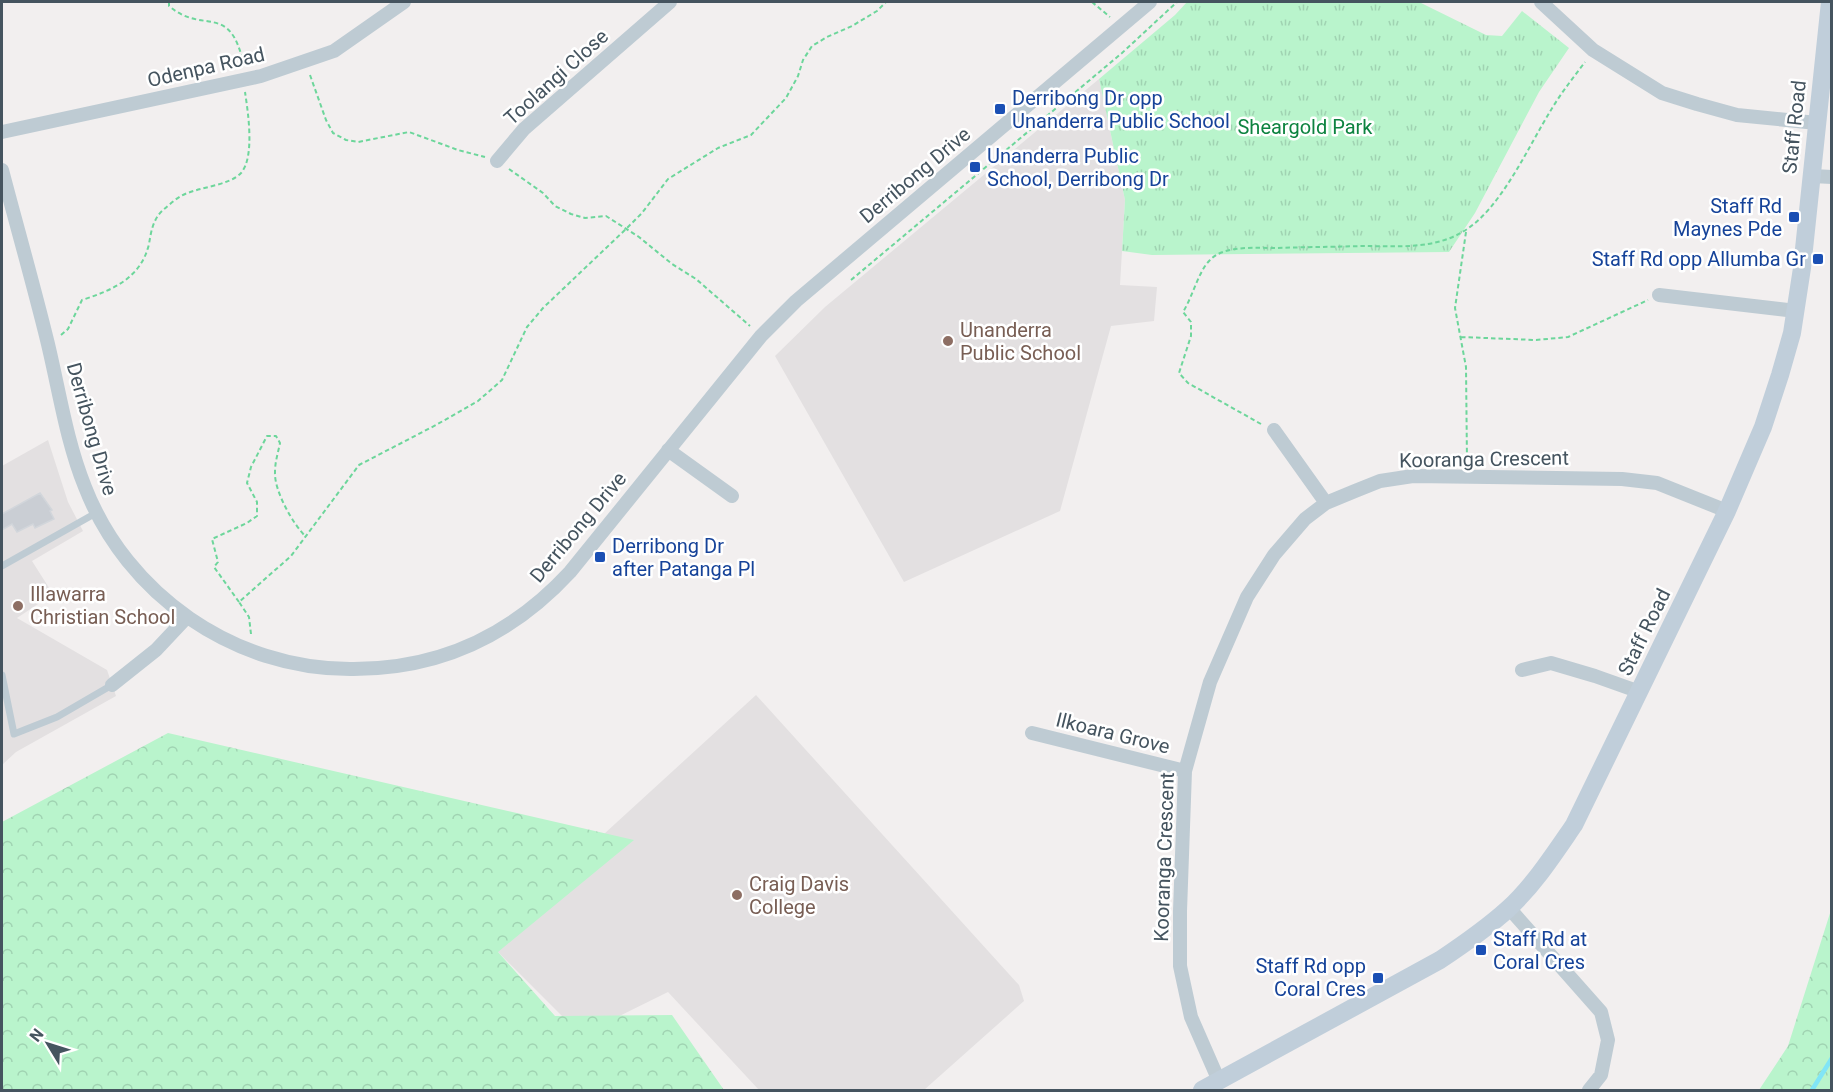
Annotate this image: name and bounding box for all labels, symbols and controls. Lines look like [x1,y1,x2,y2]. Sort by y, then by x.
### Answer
street label: Toolangi Close [499,24,613,130]
street label: Odenpa Road [145,42,267,92]
street label: Staff Road [1777,79,1811,175]
place label: Derribong Dr opp Unanderra Public School [1012,86,1230,133]
marker: Derribong Dr opp Unanderra Public School [993,102,1007,116]
park label: Sheargold Park [1237,115,1373,139]
street label: Derribong Drive [855,122,975,228]
place label: Unanderra Public School, Derribong Dr [987,144,1169,191]
marker: Unanderra Public School, Derribong Dr [968,160,982,174]
place label: Staff Rd Maynes Pde [1673,194,1782,241]
marker: Staff Rd Maynes Pde [1787,210,1801,224]
place label: Staff Rd opp Allumba Gr [1592,247,1806,271]
marker: Staff Rd opp Allumba Gr [1811,252,1825,266]
place label: Unanderra Public School [960,318,1081,365]
marker: Unanderra Public School [941,334,955,348]
street label: Derribong Drive [62,360,122,498]
street label: Kooranga Crescent [1399,446,1569,472]
street label: Derribong Drive [525,467,631,587]
place label: Derribong Dr after Patanga Pl [612,534,755,581]
marker: Derribong Dr after Patanga Pl [593,550,607,564]
place label: Illawarra Christian School [30,582,175,629]
street label: Staff Road [1613,584,1675,680]
marker: Illawarra Christian School [11,599,25,613]
street label: Ilkoara Grove [1054,707,1172,759]
street label: Kooranga Crescent [1149,772,1179,942]
place label: Craig Davis College [749,872,849,919]
marker: Craig Davis College [730,888,744,902]
place label: Staff Rd at Coral Cres [1493,927,1587,974]
marker: Staff Rd at Coral Cres [1474,943,1488,957]
place label: Staff Rd opp Coral Cres [1255,954,1366,1001]
marker: Staff Rd opp Coral Cres [1371,971,1385,985]
north arrow [18,1014,78,1074]
text: N [26,1025,48,1045]

